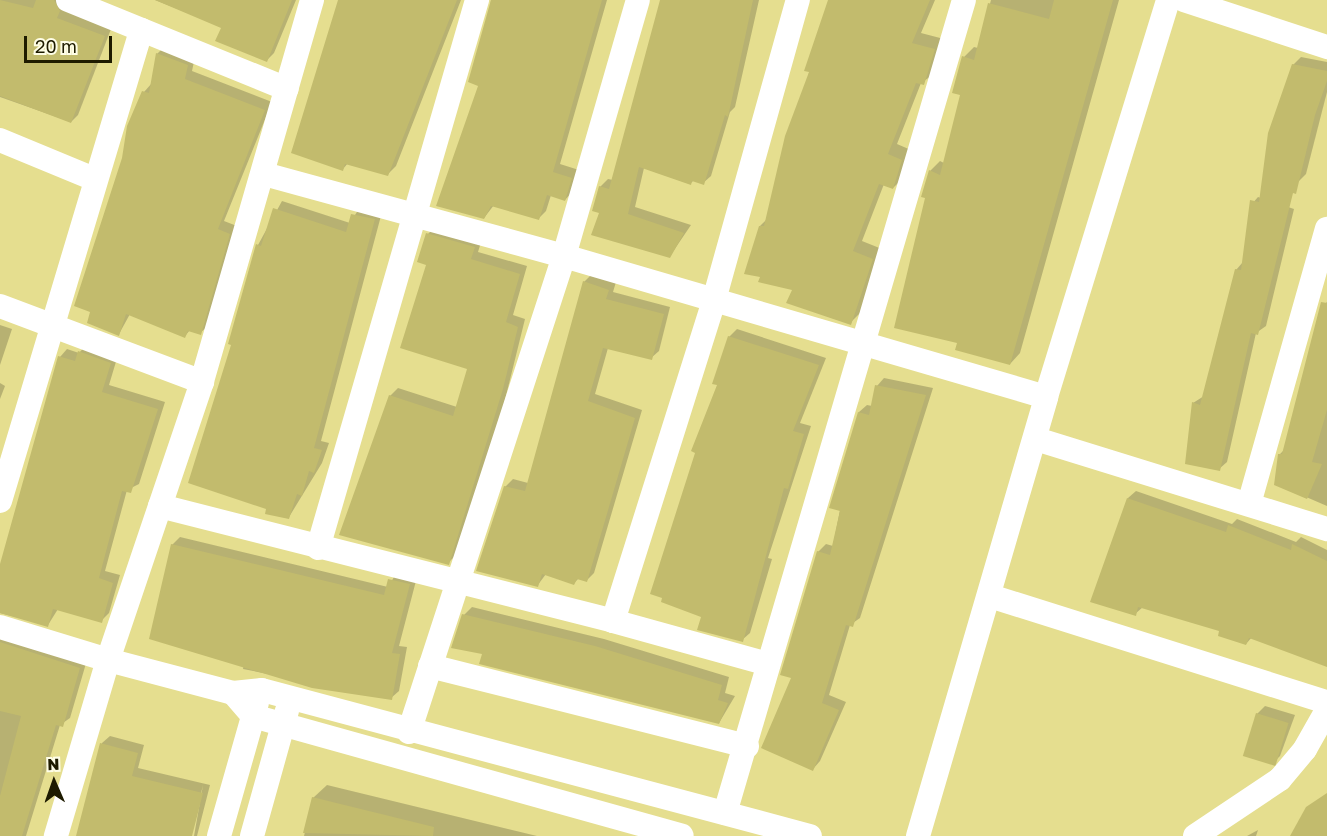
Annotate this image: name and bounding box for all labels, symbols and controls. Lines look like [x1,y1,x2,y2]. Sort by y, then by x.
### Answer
scale bar [27,24,116,62]
text: 20 m [35,35,77,57]
north arrow [24,752,84,812]
text: N [47,754,60,774]

